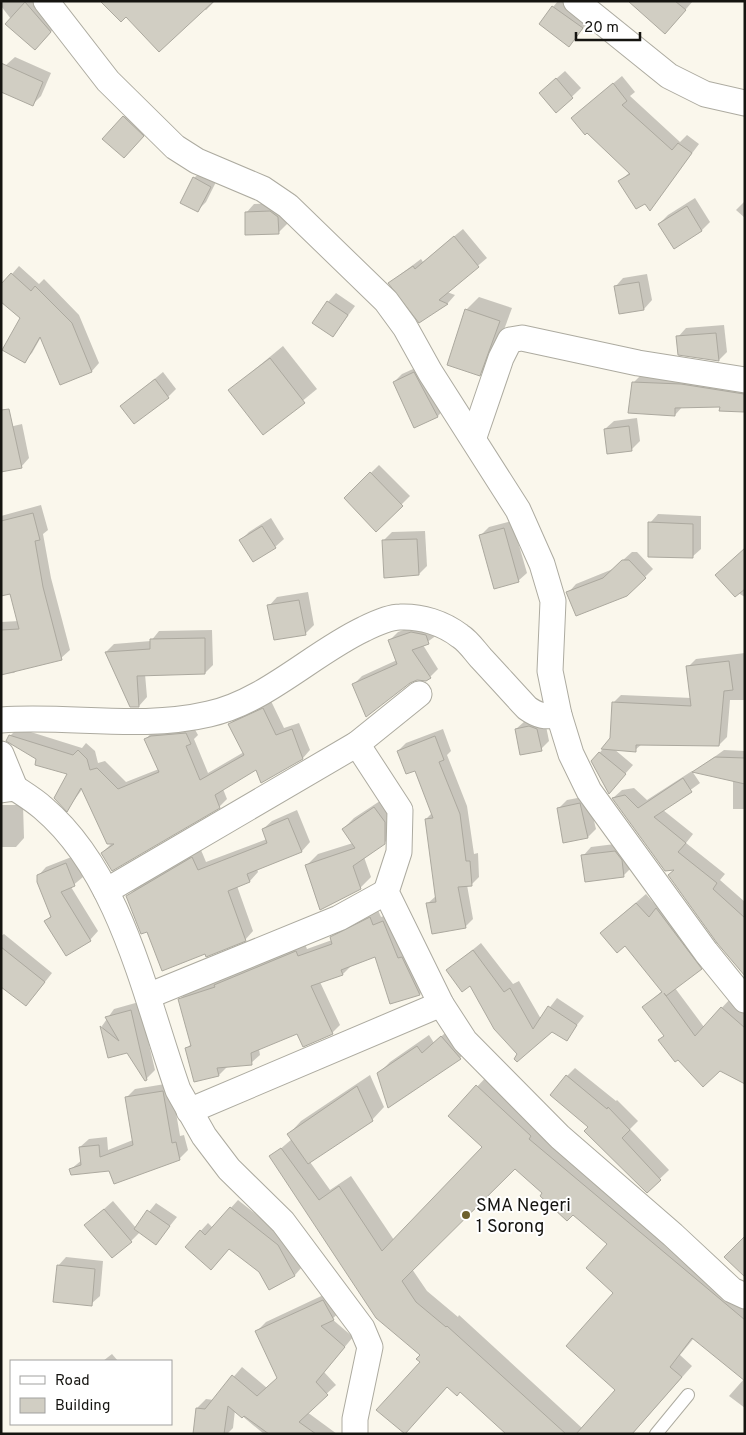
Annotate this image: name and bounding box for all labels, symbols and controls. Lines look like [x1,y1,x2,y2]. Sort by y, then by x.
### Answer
scale bar [576,10,640,42]
text: 20 m [584,19,619,38]
place label: SMA Negeri 1 Sorong [476,1195,571,1239]
marker: SMA Negeri 1 Sorong [460,1209,472,1221]
legend [10,1360,172,1425]
text: Road [55,1372,90,1391]
text: Building [55,1397,110,1416]

